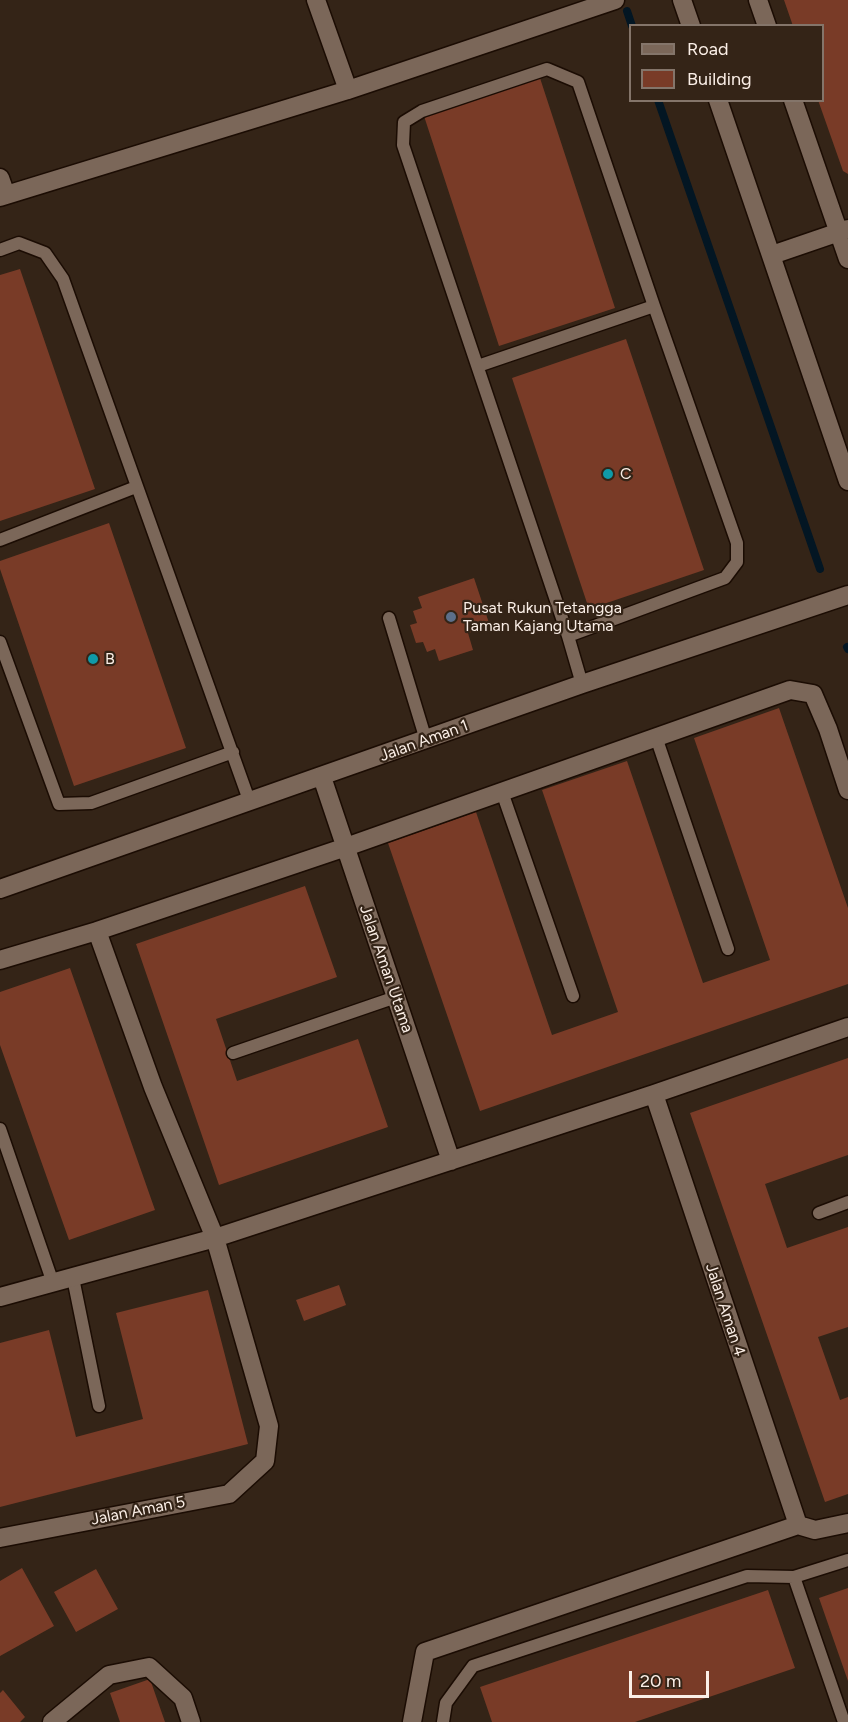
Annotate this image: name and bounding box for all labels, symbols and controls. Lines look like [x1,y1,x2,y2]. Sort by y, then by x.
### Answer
legend [629,24,824,102]
text: Road [687,38,728,60]
text: Building [687,68,752,90]
place label: C [620,464,632,484]
marker: C [601,467,615,481]
place label: Pusat Rukun Tetangga Taman Kajang Utama [463,598,622,636]
marker: Pusat Rukun Tetangga Taman Kajang Utama [444,610,458,624]
place label: B [105,649,115,669]
marker: B [86,652,100,666]
street label: Jalan Aman 1 [377,716,471,766]
street label: Jalan Aman Utama [355,903,417,1035]
street label: Jalan Aman 4 [701,1261,749,1359]
street label: Jalan Aman 5 [89,1492,187,1530]
scale bar [632,1659,712,1697]
text: 20 m [640,1670,681,1692]

